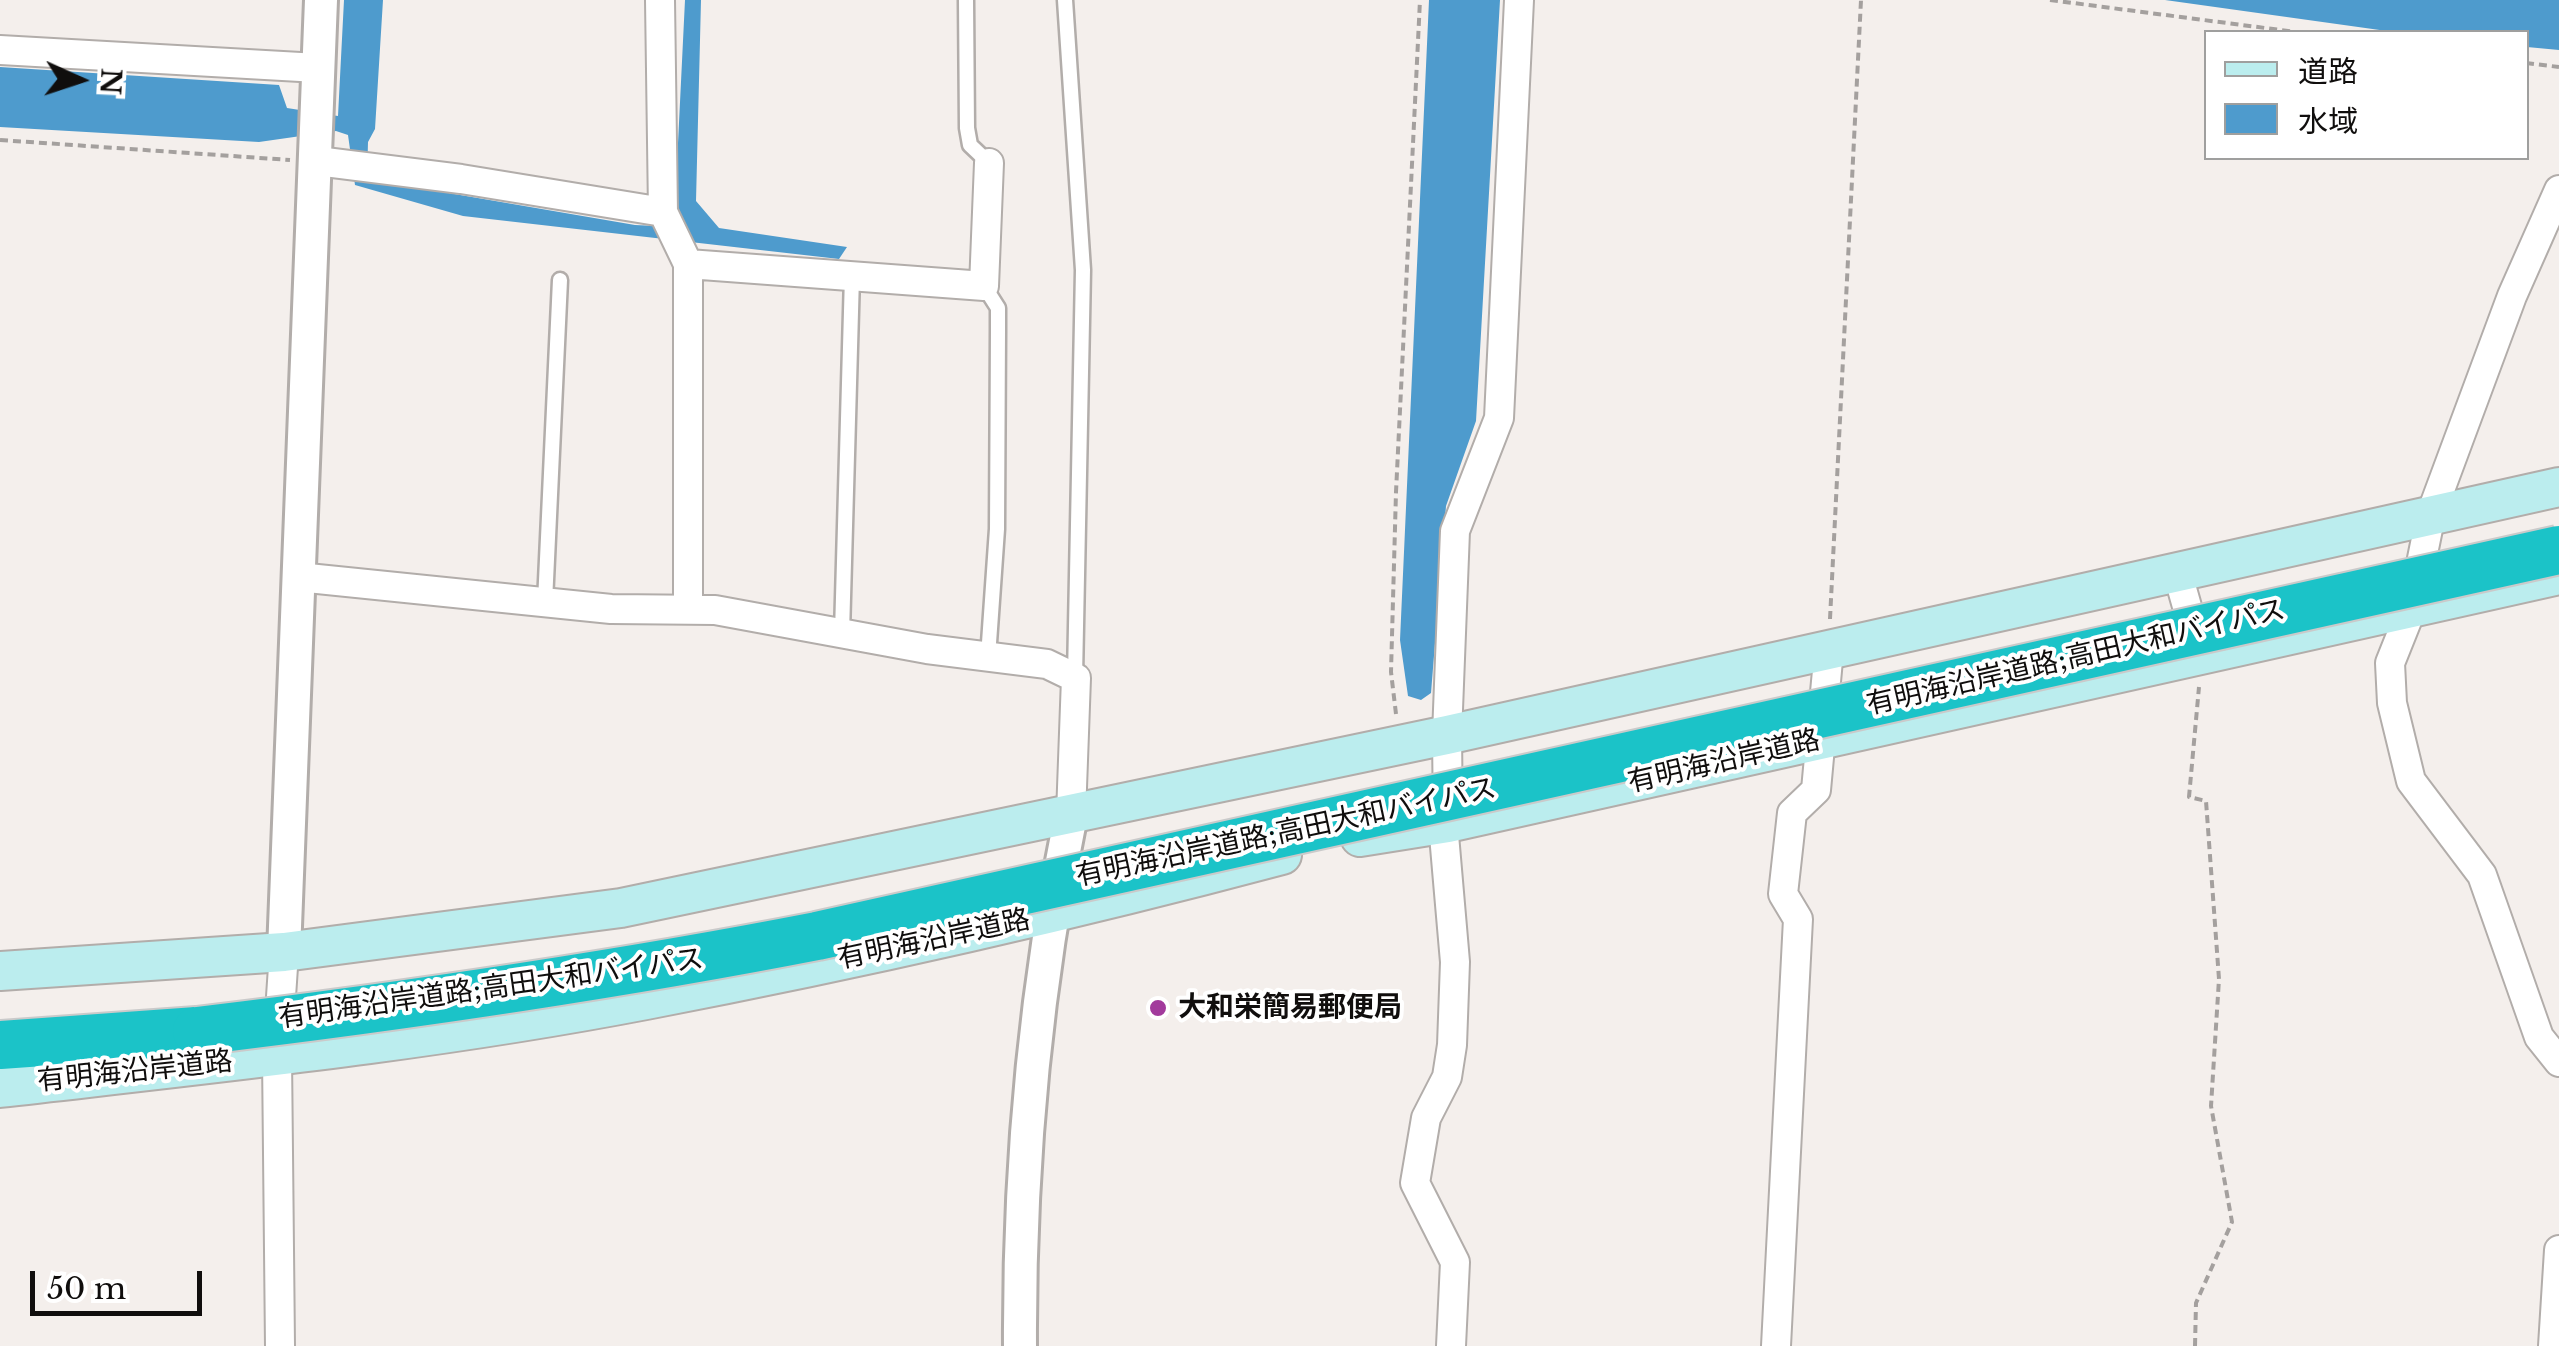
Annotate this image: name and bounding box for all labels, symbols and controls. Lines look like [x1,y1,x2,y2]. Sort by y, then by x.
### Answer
north arrow [30,30,130,130]
legend [2204,30,2529,160]
text: 道路 [2298,53,2358,90]
text: N [92,68,129,96]
text: 水域 [2298,103,2358,140]
street label: 有明海沿岸道路;高田大和バイパス [1863,593,2289,723]
street label: 有明海沿岸道路 [1625,724,1823,800]
street label: 有明海沿岸道路;高田大和バイパス [1073,772,1499,894]
street label: 有明海沿岸道路 [835,903,1033,977]
street label: 有明海沿岸道路;高田大和バイパス [276,943,706,1035]
place label: 大和栄簡易郵便局 [1178,991,1402,1025]
marker: 大和栄簡易郵便局 [1147,997,1169,1019]
street label: 有明海沿岸道路 [36,1045,234,1099]
scale bar [35,1251,208,1313]
text: 50 m [47,1270,126,1307]

